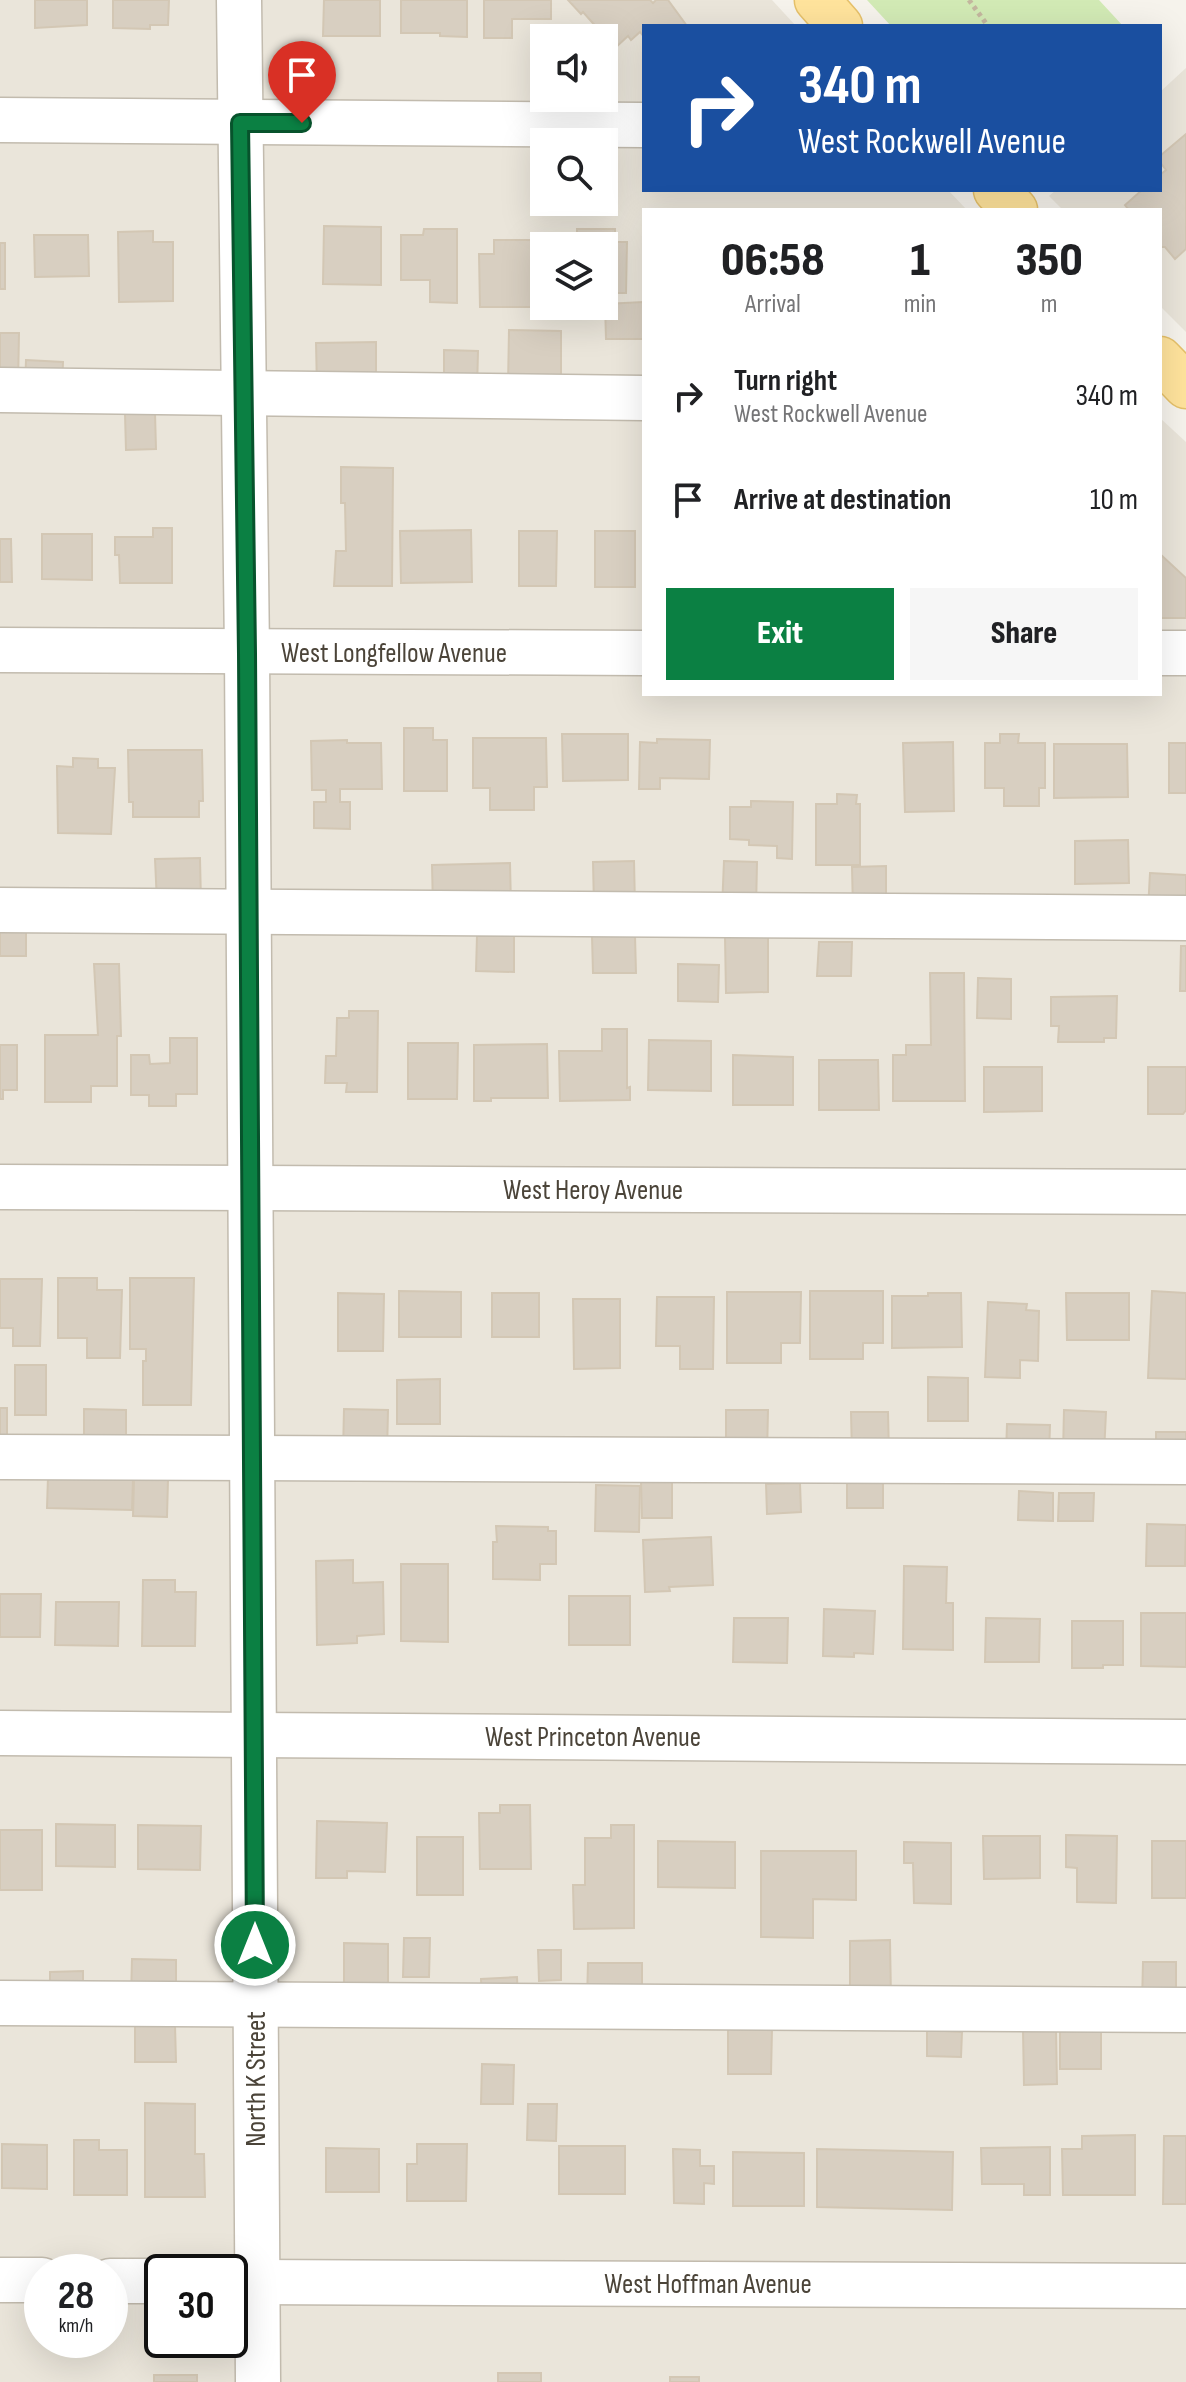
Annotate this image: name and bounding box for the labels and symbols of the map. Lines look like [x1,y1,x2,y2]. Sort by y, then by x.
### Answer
pin [268,41,336,123]
street label: West Longfellow Avenue [281,637,507,670]
street label: West Heroy Avenue [503,1174,683,1207]
street label: West Princeton Avenue [485,1721,701,1754]
position arrow [213,1903,297,1987]
street label: North K Street [240,2011,273,2147]
speed limit sign: 30 [144,2254,248,2358]
street label: West Hoffman Avenue [604,2268,812,2301]

